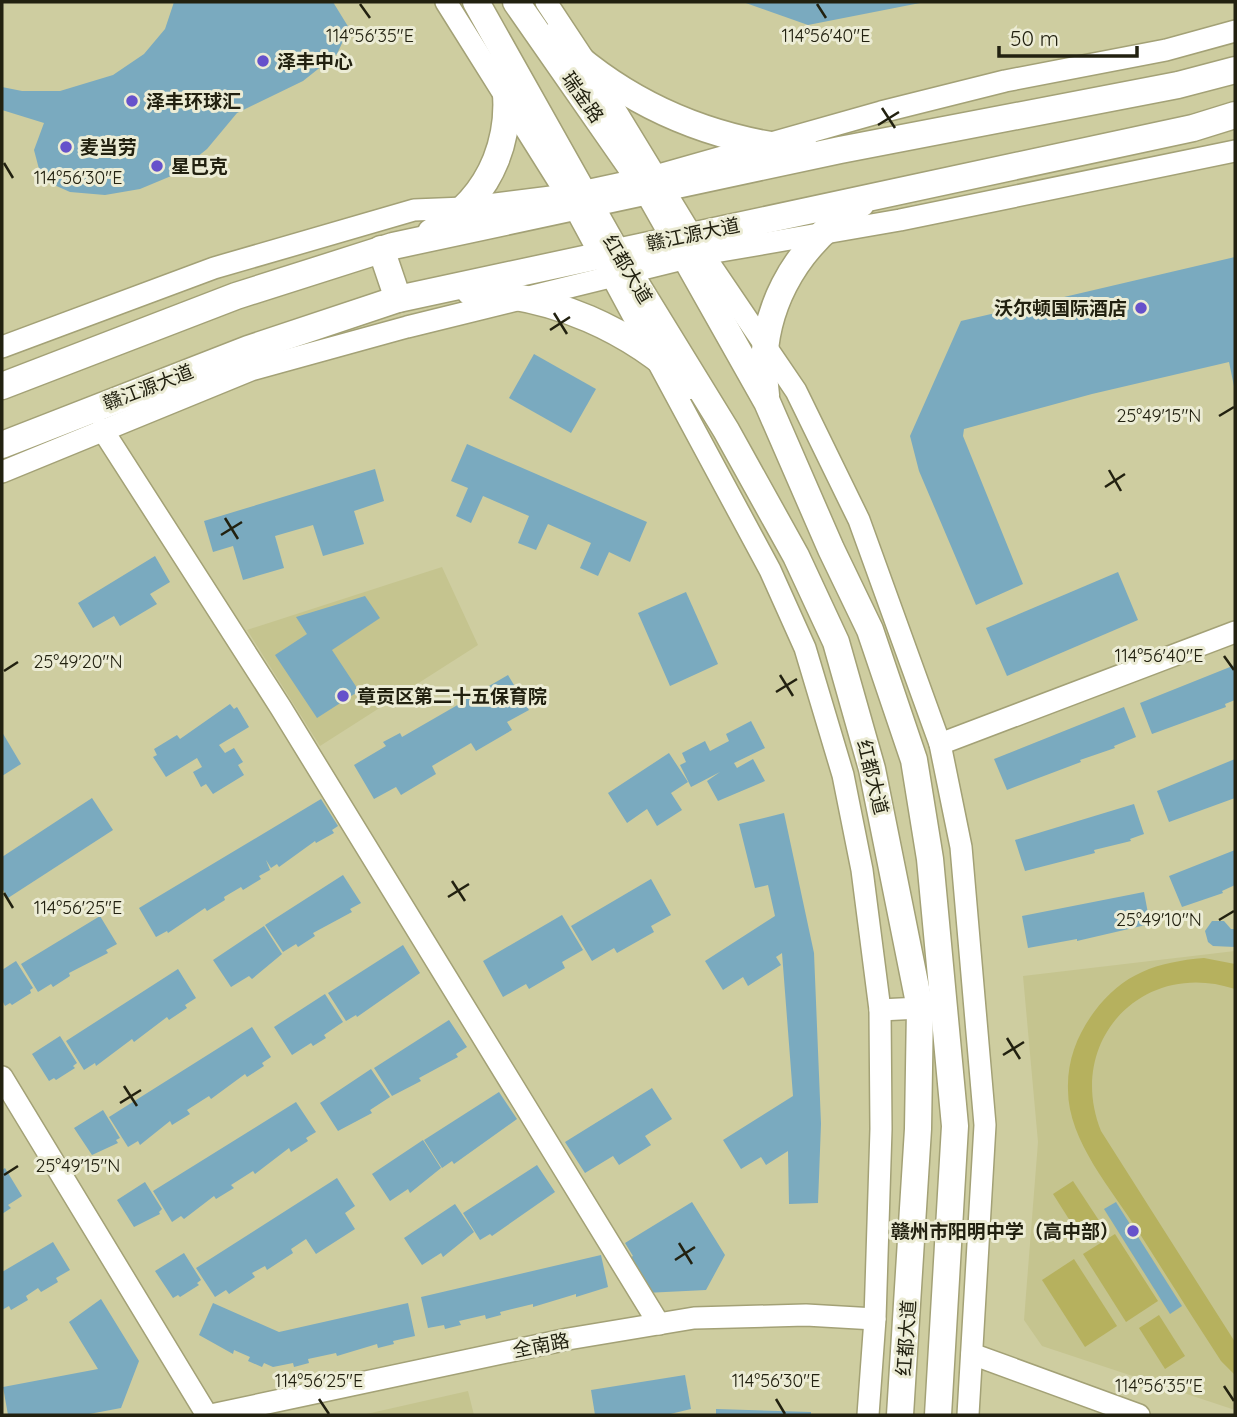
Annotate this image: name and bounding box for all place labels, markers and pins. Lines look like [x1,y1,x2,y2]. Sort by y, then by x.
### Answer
place label: 泽丰中心 [277,49,353,73]
marker: 泽丰中心 [255,53,271,69]
place label: 泽丰环球汇 [146,89,241,113]
marker: 泽丰环球汇 [124,93,140,109]
place label: 麦当劳 [80,135,137,159]
marker: 麦当劳 [58,139,74,155]
place label: 星巴克 [171,154,228,178]
marker: 星巴克 [149,158,165,174]
place label: 沃尔顿国际酒店 [994,296,1127,320]
marker: 沃尔顿国际酒店 [1133,300,1149,316]
place label: 章贡区第二十五保育院 [357,684,547,708]
marker: 章贡区第二十五保育院 [335,688,351,704]
place label: 赣州市阳明中学（高中部） [891,1219,1119,1243]
marker: 赣州市阳明中学（高中部） [1125,1223,1141,1239]

